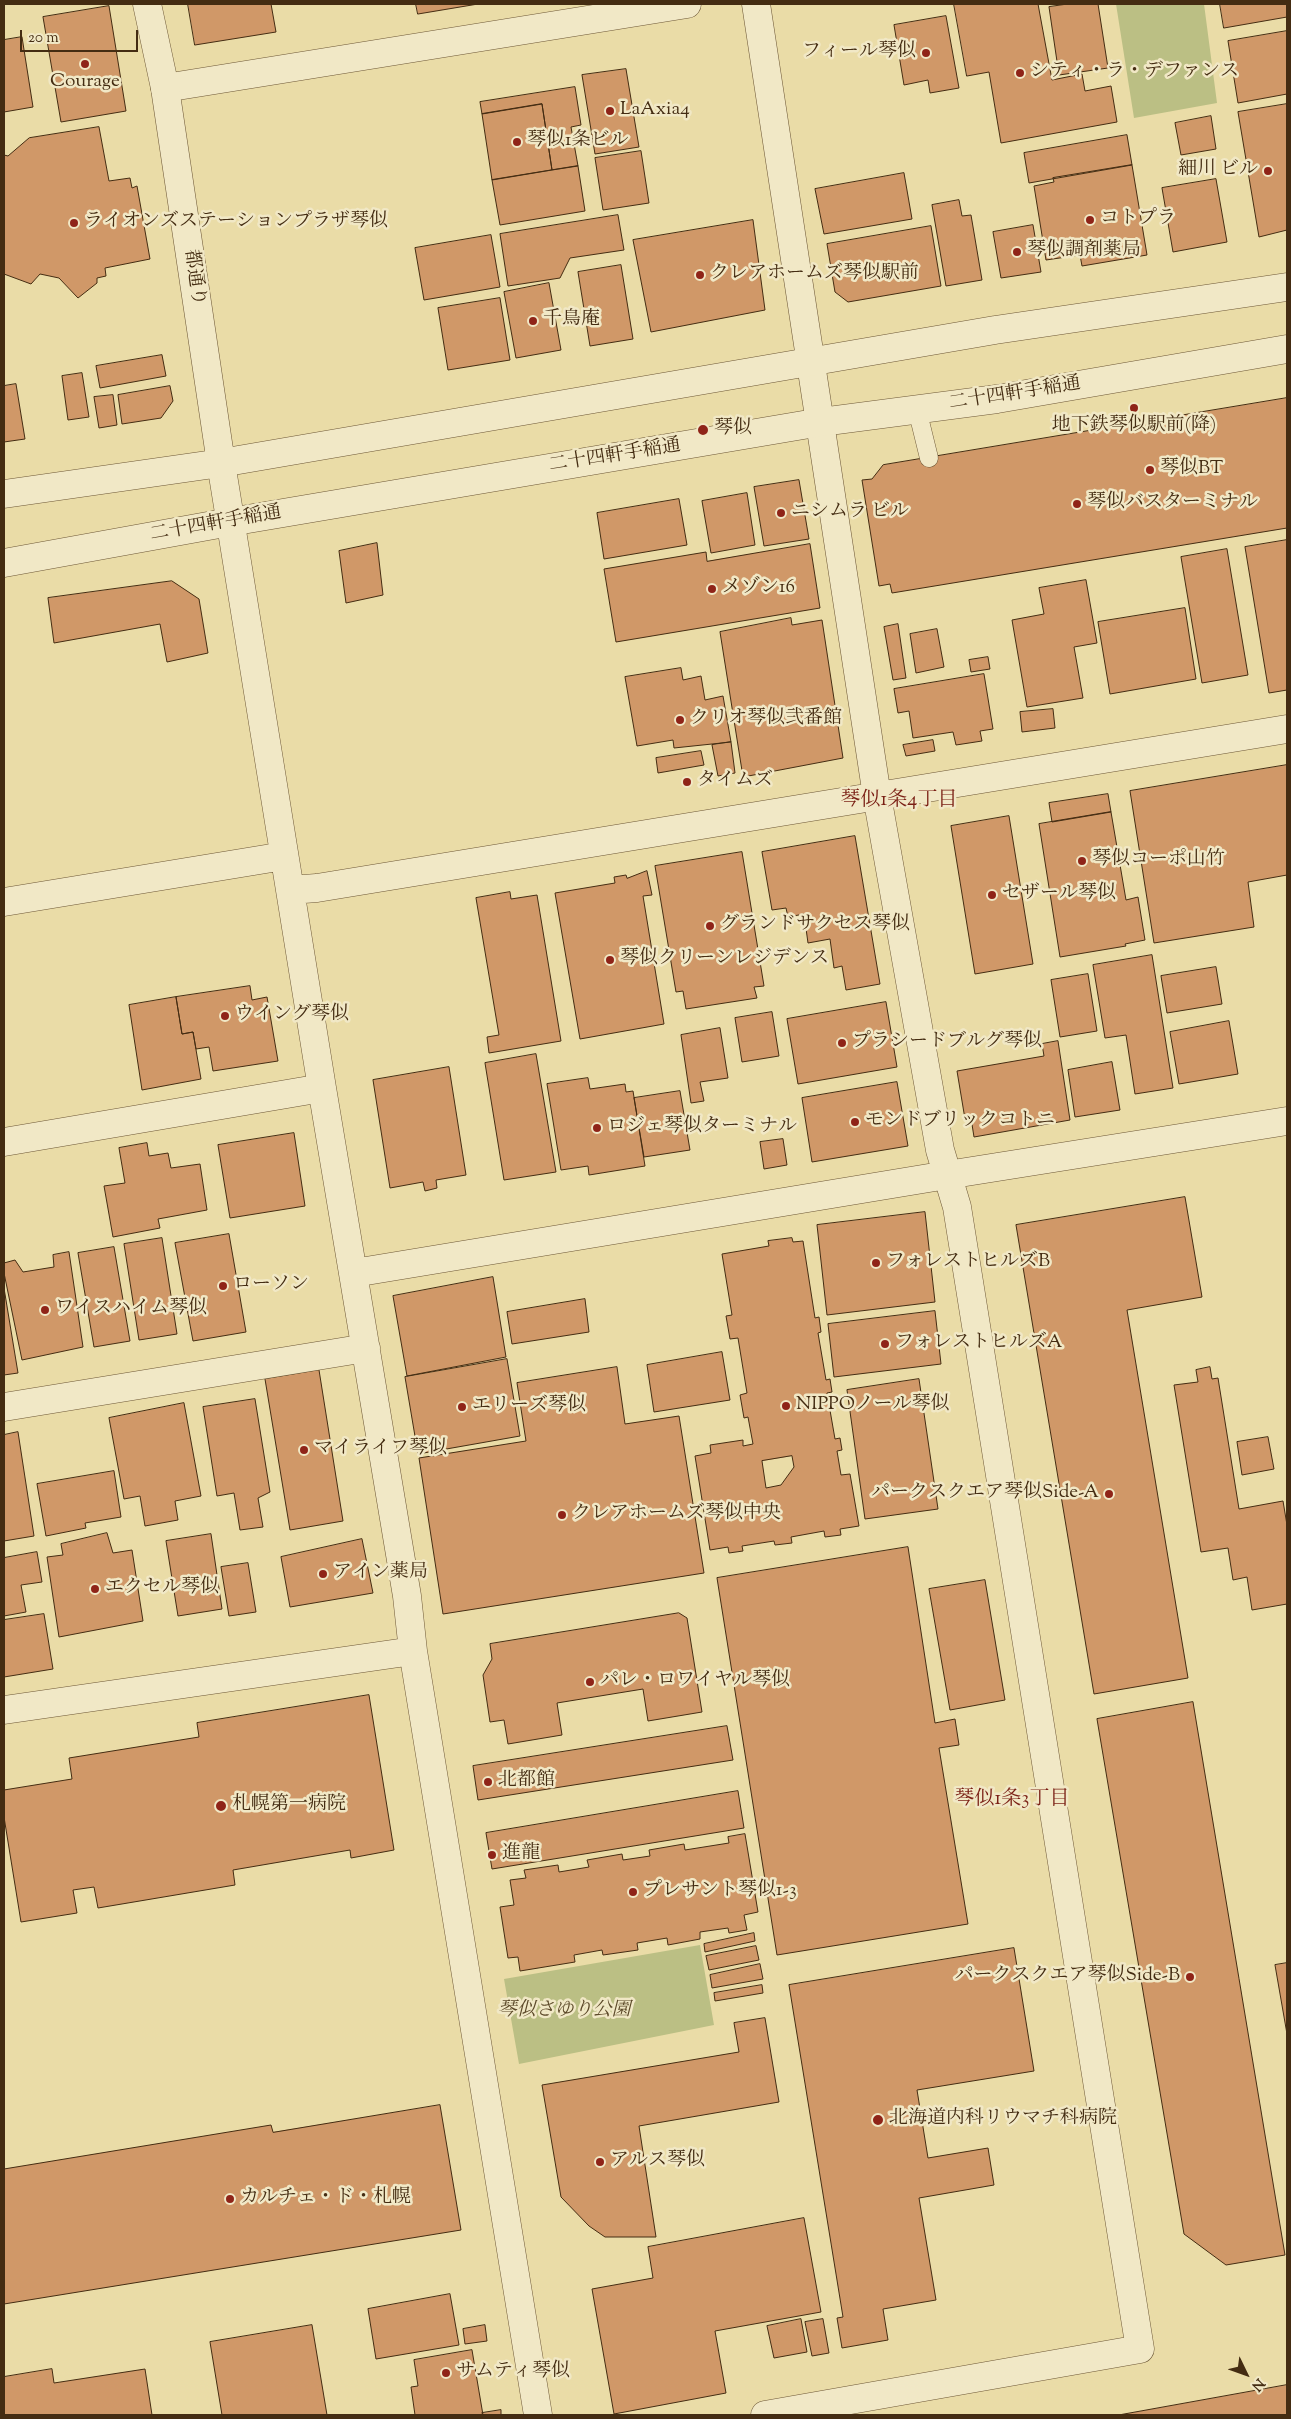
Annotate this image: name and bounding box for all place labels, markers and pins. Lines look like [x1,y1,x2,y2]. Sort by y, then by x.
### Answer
place label: フィール琴似 [802,42,916,64]
marker: フィール琴似 [920,47,932,59]
marker: Courage [79,58,91,70]
place label: シティ・ラ・デファンス [1030,62,1239,84]
marker: シティ・ラ・デファンス [1014,67,1026,79]
place label: Courage [50,72,120,94]
place label: LaAxia4 [620,100,690,122]
marker: LaAxia4 [604,105,616,117]
place label: 琴似1条ビル [527,131,628,153]
marker: 琴似1条ビル [511,136,523,148]
place label: 細川 ビル [1178,160,1258,182]
marker: 細川 ビル [1262,165,1274,177]
place label: コトプラ [1100,209,1176,231]
place label: ライオンズステーションプラザ琴似 [84,212,388,234]
marker: コトプラ [1084,214,1096,226]
marker: ライオンズステーションプラザ琴似 [68,217,80,229]
place label: 琴似調剤薬局 [1027,241,1141,263]
marker: 琴似調剤薬局 [1011,246,1023,258]
place label: クレアホームズ琴似駅前 [710,264,919,286]
marker: クレアホームズ琴似駅前 [694,269,706,281]
place label: 千鳥庵 [543,310,600,332]
marker: 千鳥庵 [527,315,539,327]
marker: 地下鉄琴似駅前(降) [1128,402,1140,414]
place label: 地下鉄琴似駅前(降) [1052,416,1216,438]
place label: 琴似 [714,419,752,441]
marker: 琴似 [696,423,710,437]
place label: 琴似BT [1160,459,1223,481]
marker: 琴似BT [1144,464,1156,476]
place label: 琴似バスターミナル [1087,493,1258,515]
marker: 琴似バスターミナル [1071,498,1083,510]
place label: ニシムラ ビル [791,502,909,524]
marker: ニシムラ ビル [775,507,787,519]
place label: メゾン16 [722,578,795,600]
marker: メゾン16 [706,583,718,595]
place label: クリオ琴似弐番館 [690,709,842,731]
marker: クリオ琴似弐番館 [674,714,686,726]
place label: タイムズ [697,771,773,793]
marker: タイムズ [681,776,693,788]
place label: 琴似コーポ山竹 [1092,850,1225,872]
marker: 琴似コーポ山竹 [1076,855,1088,867]
place label: セザール琴似 [1002,884,1116,906]
marker: セザール琴似 [986,889,998,901]
place label: グランドサクセス琴似 [720,915,910,937]
marker: グランドサクセス琴似 [704,920,716,932]
place label: 琴似クリーンレジデンス [620,949,829,971]
marker: 琴似クリーンレジデンス [604,954,616,966]
place label: ウイング琴似 [235,1005,349,1027]
marker: ウイング琴似 [219,1010,231,1022]
place label: プラシードブルグ琴似 [852,1032,1042,1054]
marker: プラシードブルグ琴似 [836,1037,848,1049]
place label: モンドブリックコトニ [865,1111,1055,1133]
marker: モンドブリックコトニ [849,1116,861,1128]
place label: ロジェ琴似ターミナル [607,1117,797,1139]
marker: ロジェ琴似ターミナル [591,1122,603,1134]
place label: フォレストヒルズB [886,1252,1050,1274]
marker: フォレストヒルズB [870,1257,882,1269]
place label: ローソン [233,1275,309,1297]
marker: ローソン [217,1280,229,1292]
place label: ワイスハイム琴似 [55,1299,207,1321]
marker: ワイスハイム琴似 [39,1304,51,1316]
place label: フォレストヒルズA [895,1333,1062,1355]
marker: フォレストヒルズA [879,1338,891,1350]
place label: NIPPOノール琴似 [796,1395,949,1417]
place label: エリーズ琴似 [472,1396,586,1418]
marker: NIPPOノール琴似 [780,1400,792,1412]
marker: エリーズ琴似 [456,1401,468,1413]
place label: マイライフ琴似 [314,1439,447,1461]
marker: マイライフ琴似 [298,1444,310,1456]
place label: パークスクエア琴似Side-A [871,1483,1099,1505]
marker: パークスクエア琴似Side-A [1103,1488,1115,1500]
place label: クレアホームズ琴似中央 [572,1504,781,1526]
marker: クレアホームズ琴似中央 [556,1509,568,1521]
place label: アイン薬局 [333,1563,428,1585]
marker: アイン薬局 [317,1568,329,1580]
place label: エクセル琴似 [105,1578,219,1600]
marker: エクセル琴似 [89,1583,101,1595]
place label: パレ・ロワイヤル琴似 [600,1671,790,1693]
marker: パレ・ロワイヤル琴似 [584,1676,596,1688]
place label: 北都館 [498,1771,555,1793]
marker: 北都館 [482,1776,494,1788]
place label: 札幌第一病院 [232,1795,346,1817]
marker: 札幌第一病院 [214,1799,228,1813]
place label: 進龍 [502,1844,540,1866]
marker: 進龍 [486,1849,498,1861]
place label: プレサント琴似1-3 [643,1881,797,1903]
marker: プレサント琴似1-3 [627,1886,639,1898]
place label: パークスクエア琴似Side-B [955,1966,1180,1988]
marker: パークスクエア琴似Side-B [1184,1971,1196,1983]
place label: 北海道内科リウマチ科病院 [889,2109,1117,2131]
marker: 北海道内科リウマチ科病院 [871,2113,885,2127]
place label: アルス琴似 [610,2151,705,2173]
marker: アルス琴似 [594,2156,606,2168]
place label: カルチェ・ド・札幌 [240,2188,411,2210]
marker: カルチェ・ド・札幌 [224,2193,236,2205]
place label: サムティ琴似 [456,2362,570,2384]
marker: サムティ琴似 [440,2367,452,2379]

